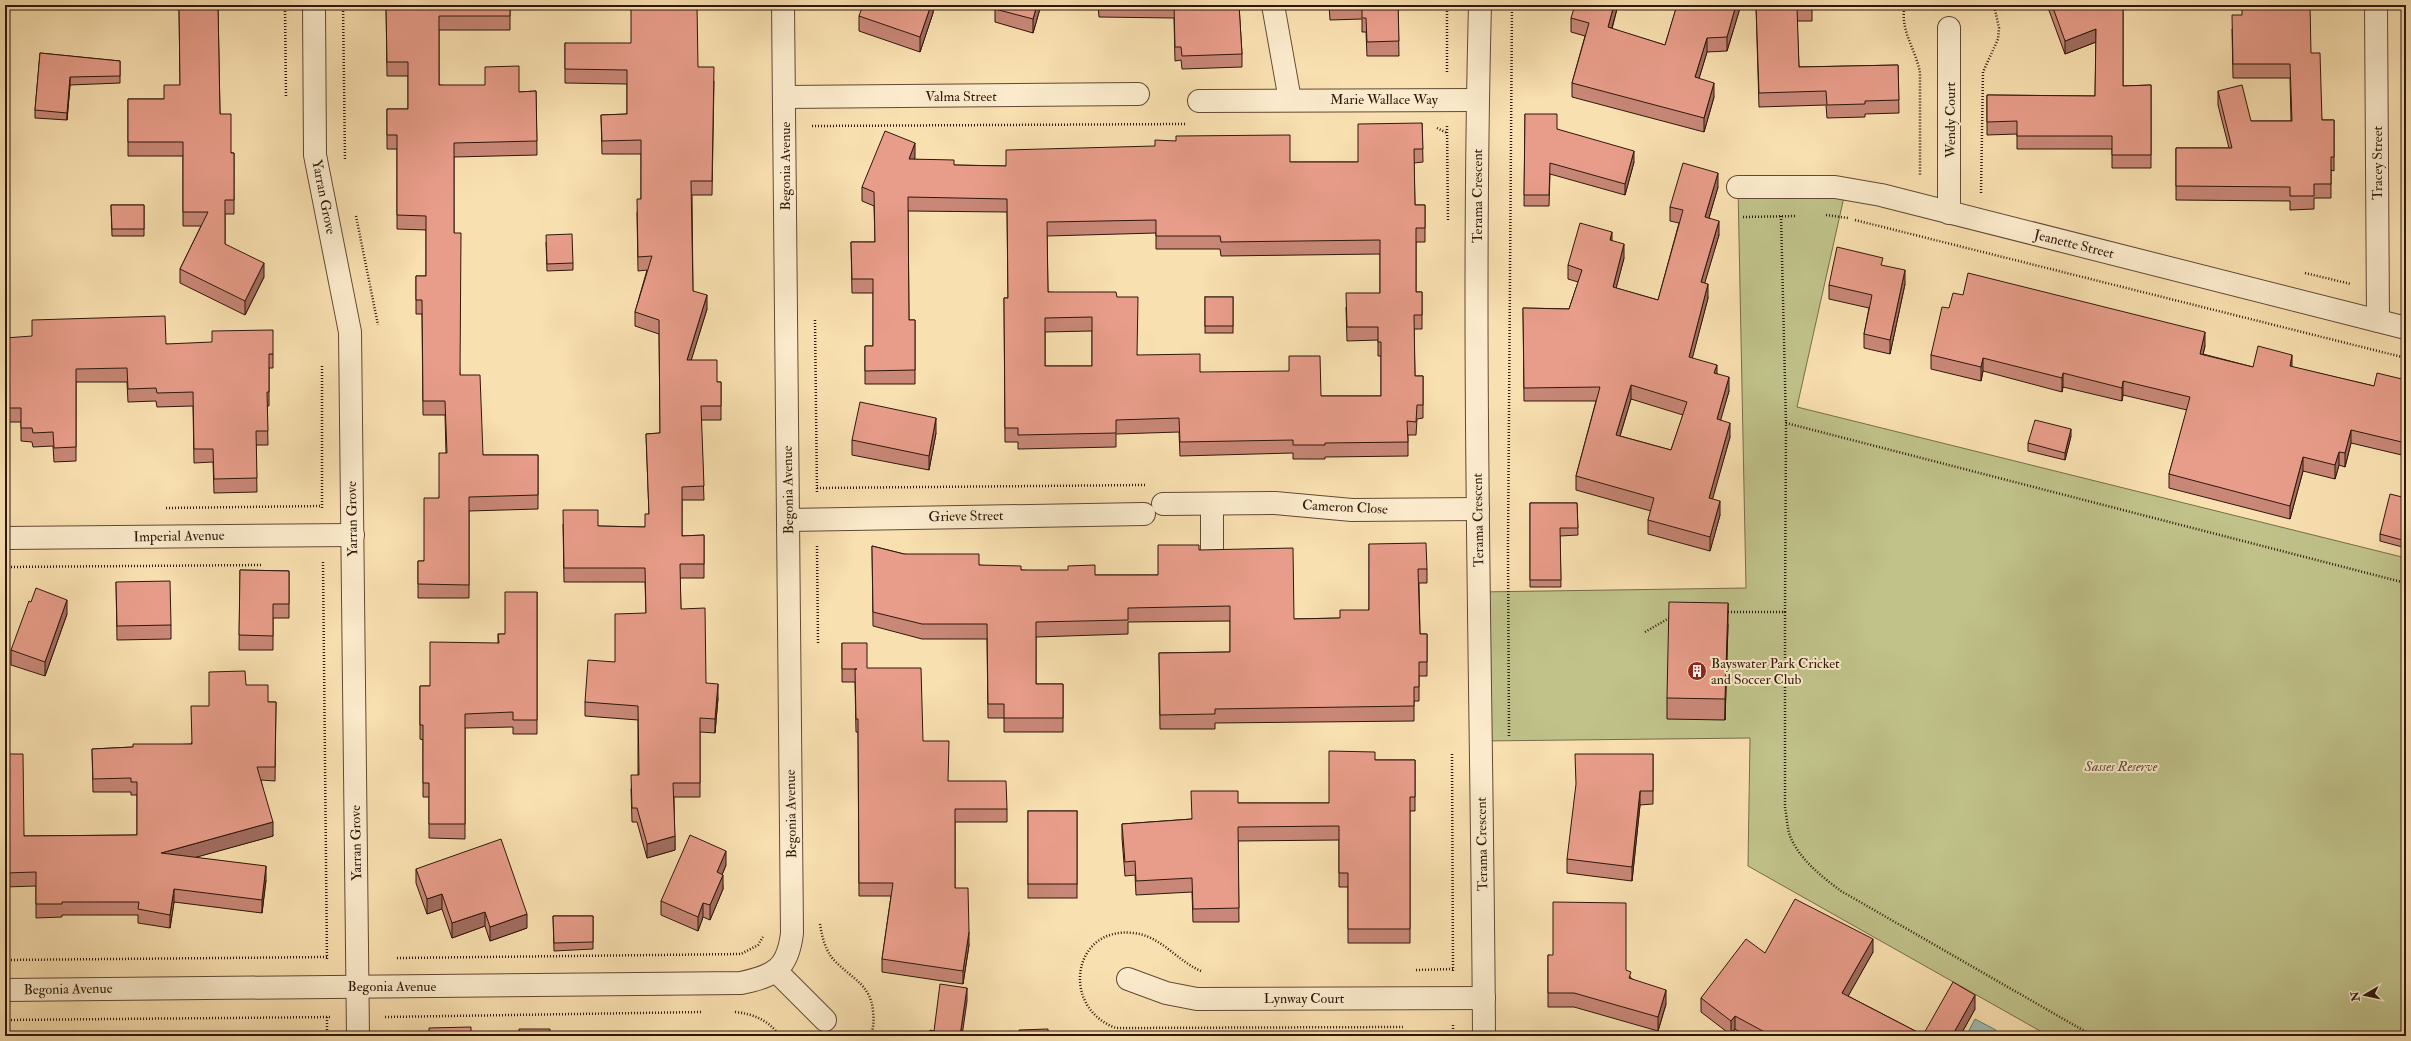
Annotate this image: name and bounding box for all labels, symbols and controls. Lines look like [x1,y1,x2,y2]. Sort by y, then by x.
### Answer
street label: Wendy Court [1942,82,1960,159]
street label: Valma Street [925,88,997,105]
street label: Marie Wallace Way [1330,91,1439,109]
street label: Begonia Avenue [777,121,794,210]
street label: Tracey Street [2369,125,2387,200]
street label: Terama Crescent [1469,148,1486,243]
street label: Yarran Grove [308,158,340,236]
street label: Jeanette Street [2031,226,2116,262]
street label: Begonia Avenue [779,445,797,535]
street label: Terama Crescent [1469,472,1487,567]
street label: Yarran Grove [343,481,361,557]
street label: Cameron Close [1302,496,1388,518]
street label: Grieve Street [928,507,1004,525]
street label: Imperial Avenue [133,527,225,546]
place label: Bayswater Park Cricket and Soccer Club [1711,655,1840,688]
building icon: Bayswater Park Cricket and Soccer Club [1686,660,1708,682]
park label: Sasses Reserve [2084,758,2158,775]
street label: Begonia Avenue [782,769,800,859]
street label: Terama Crescent [1473,796,1491,891]
street label: Yarran Grove [347,805,365,881]
north arrow [2345,975,2385,1015]
street label: Begonia Avenue [348,978,437,995]
street label: Begonia Avenue [23,980,113,998]
text: N [2348,989,2363,1003]
street label: Lynway Court [1264,990,1345,1008]

